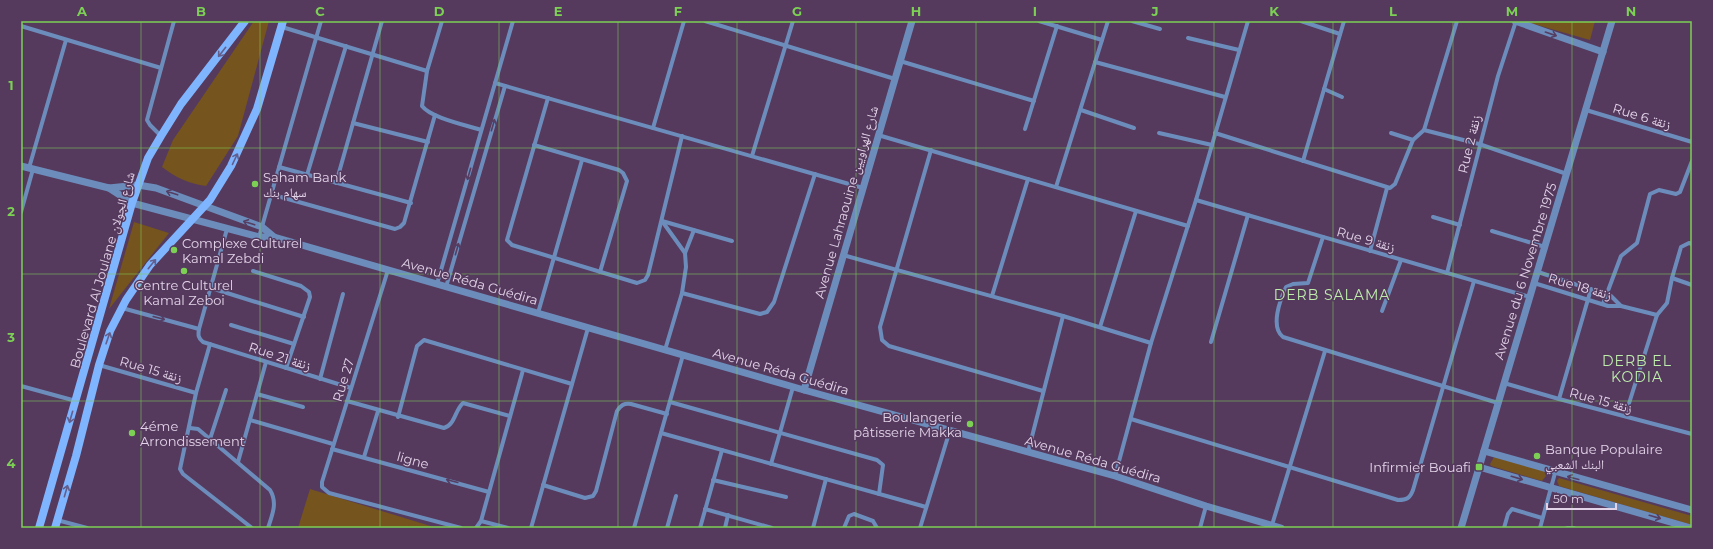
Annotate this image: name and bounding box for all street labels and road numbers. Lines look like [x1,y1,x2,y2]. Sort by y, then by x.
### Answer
street label: Rue 6 زنقة [1611,100,1673,133]
street label: Avenue Lahraouine شارع الهراويين [811,104,883,301]
street label: Rue 2 زنقة [1454,113,1485,175]
street label: Boulevard Al Joulane شارع الجولان [66,170,140,371]
street label: Avenue du 6 Novembre 1975 [1490,181,1560,361]
street label: Rue 9 زنقة [1335,223,1397,256]
street label: Avenue Réda Guédira [400,254,540,308]
street label: Rue 18 زنقة [1546,269,1614,304]
street label: Rue 21 زنقة [247,338,313,375]
street label: Avenue Réda Guédira [711,344,851,398]
street label: Rue 15 زنقة [118,352,184,387]
street label: Rue 27 [329,356,357,404]
street label: Rue 15 زنقة [1568,384,1634,417]
street label: Avenue Réda Guédira [1023,432,1163,486]
street label: ligne [395,448,431,472]

